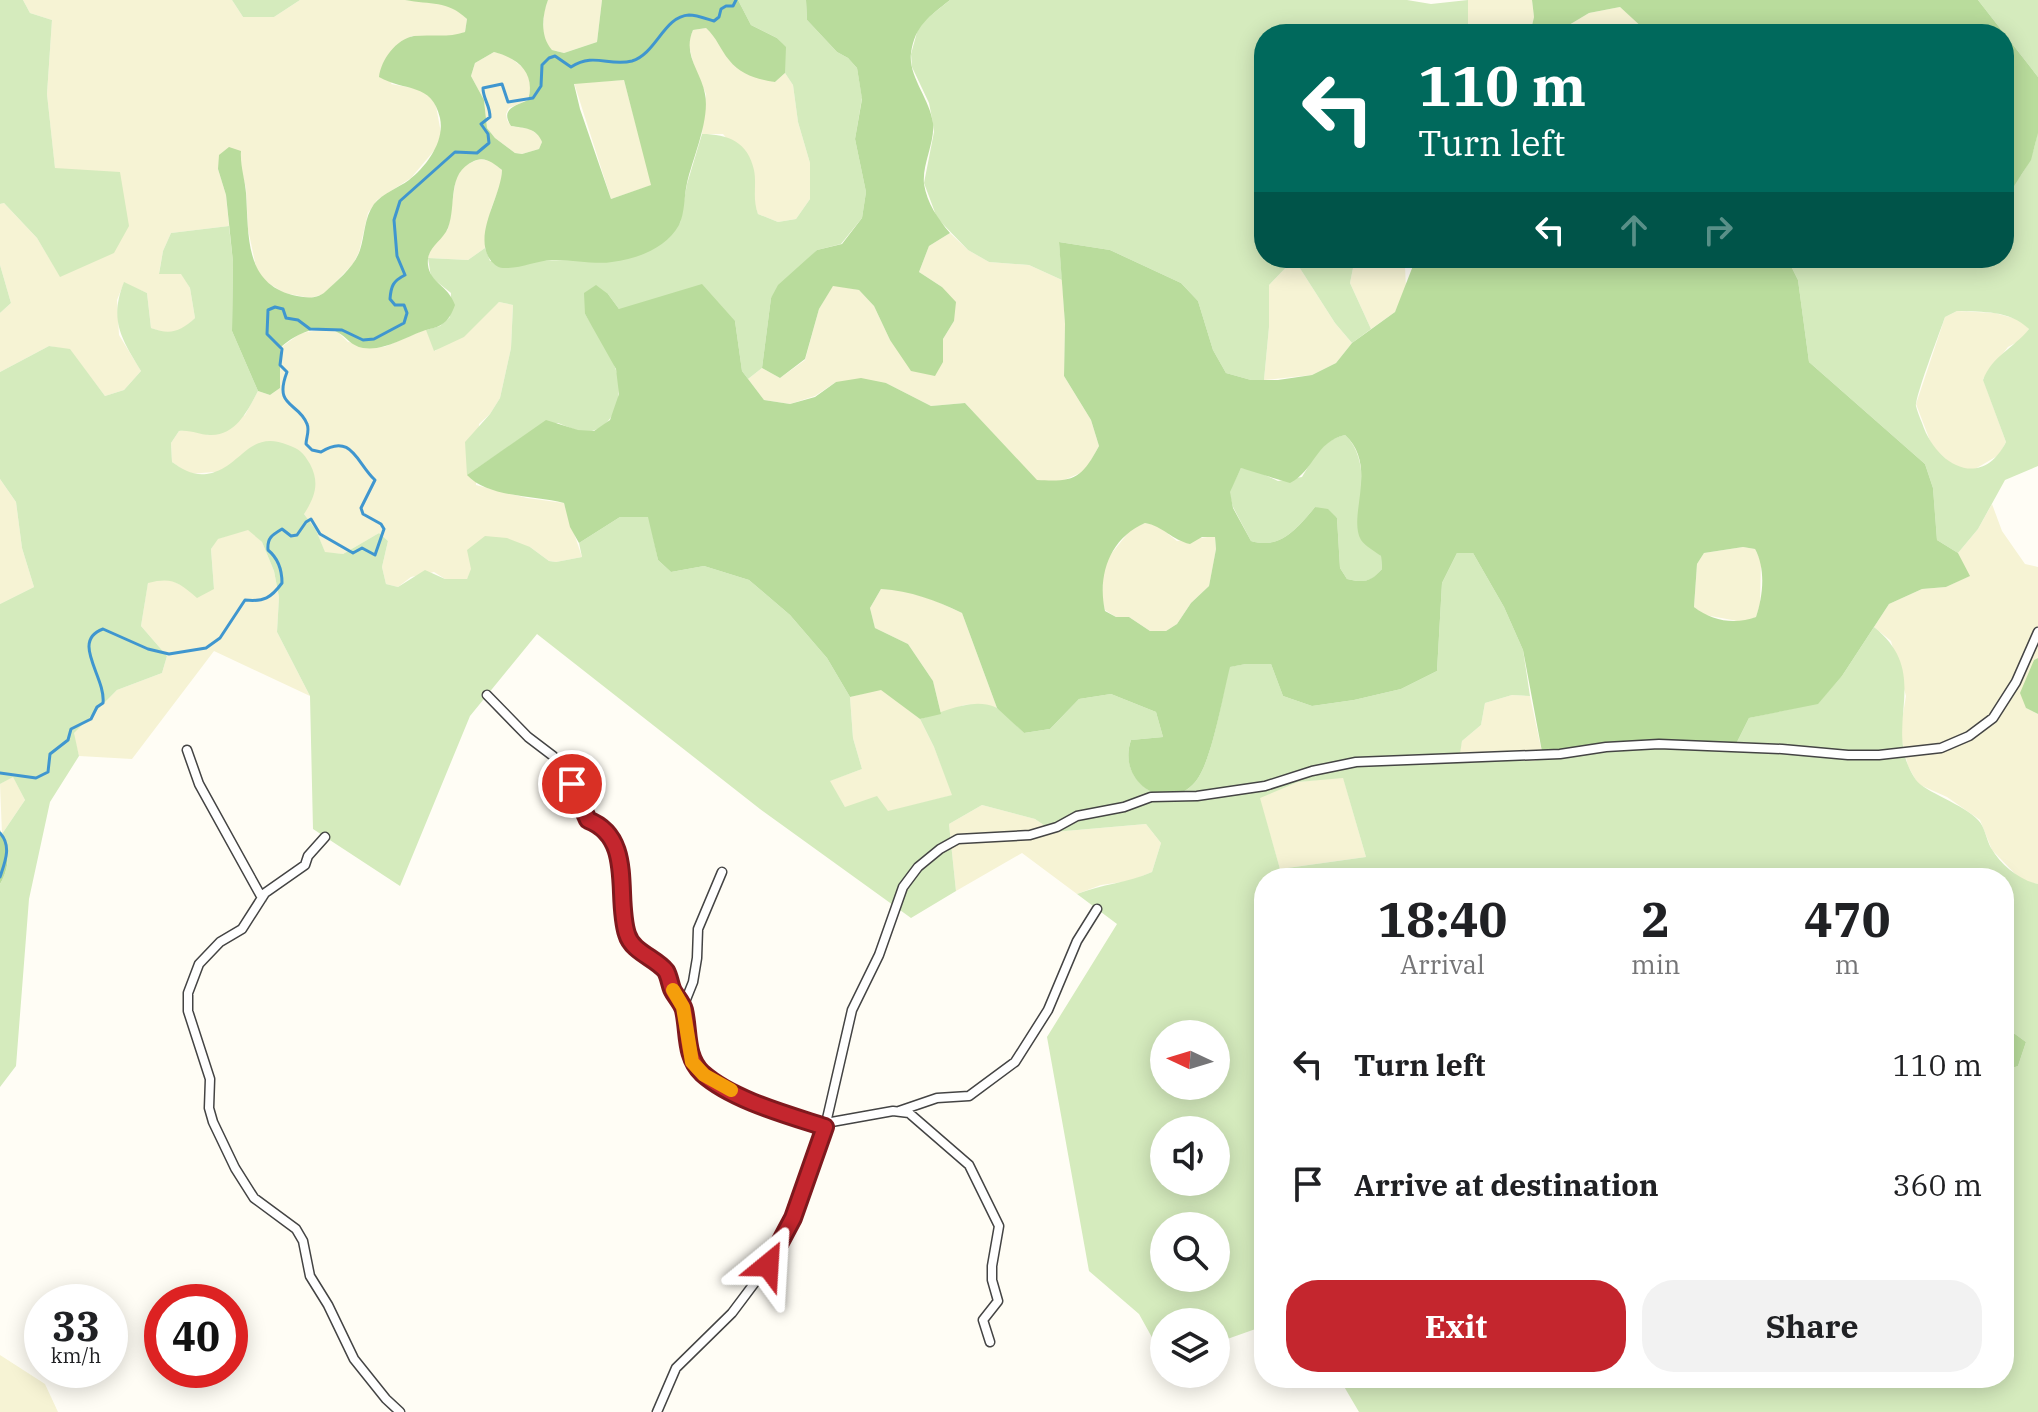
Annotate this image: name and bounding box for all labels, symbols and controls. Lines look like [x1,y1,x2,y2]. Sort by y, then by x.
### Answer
text: 110 m [1418,49,1586,121]
icon: left [1286,56,1390,160]
text: Turn left [1418,119,1565,166]
icon: left [1528,208,1572,252]
icon: ahead [1612,208,1656,252]
icon: right [1696,208,1740,252]
pin [538,750,606,818]
icon: arrive [550,762,594,806]
text: 18:40 [1378,888,1507,950]
text: 2 [1641,888,1670,950]
text: 470 [1804,888,1890,950]
text: Arrival [1400,947,1485,981]
text: min [1631,947,1680,981]
text: m [1835,947,1860,981]
north arrow [1150,1020,1230,1100]
map controls [1150,1020,1230,1388]
icon: left [1286,1042,1330,1086]
text: Turn left [1354,1045,1486,1084]
text: 110 m [1892,1045,1982,1084]
button: sound [1150,1116,1230,1196]
icon: arrive [1286,1162,1330,1206]
text: Arrive at destination [1354,1165,1659,1204]
text: 360 m [1892,1165,1982,1204]
button: search [1150,1212,1230,1292]
position arrow [726,1223,810,1307]
button: Exit [1286,1280,1626,1372]
button: Share [1642,1280,1982,1372]
speed limit sign: 40 [144,1284,248,1388]
text: 33 [52,1300,100,1352]
button: layers [1150,1308,1230,1388]
text: km/h [51,1342,101,1369]

